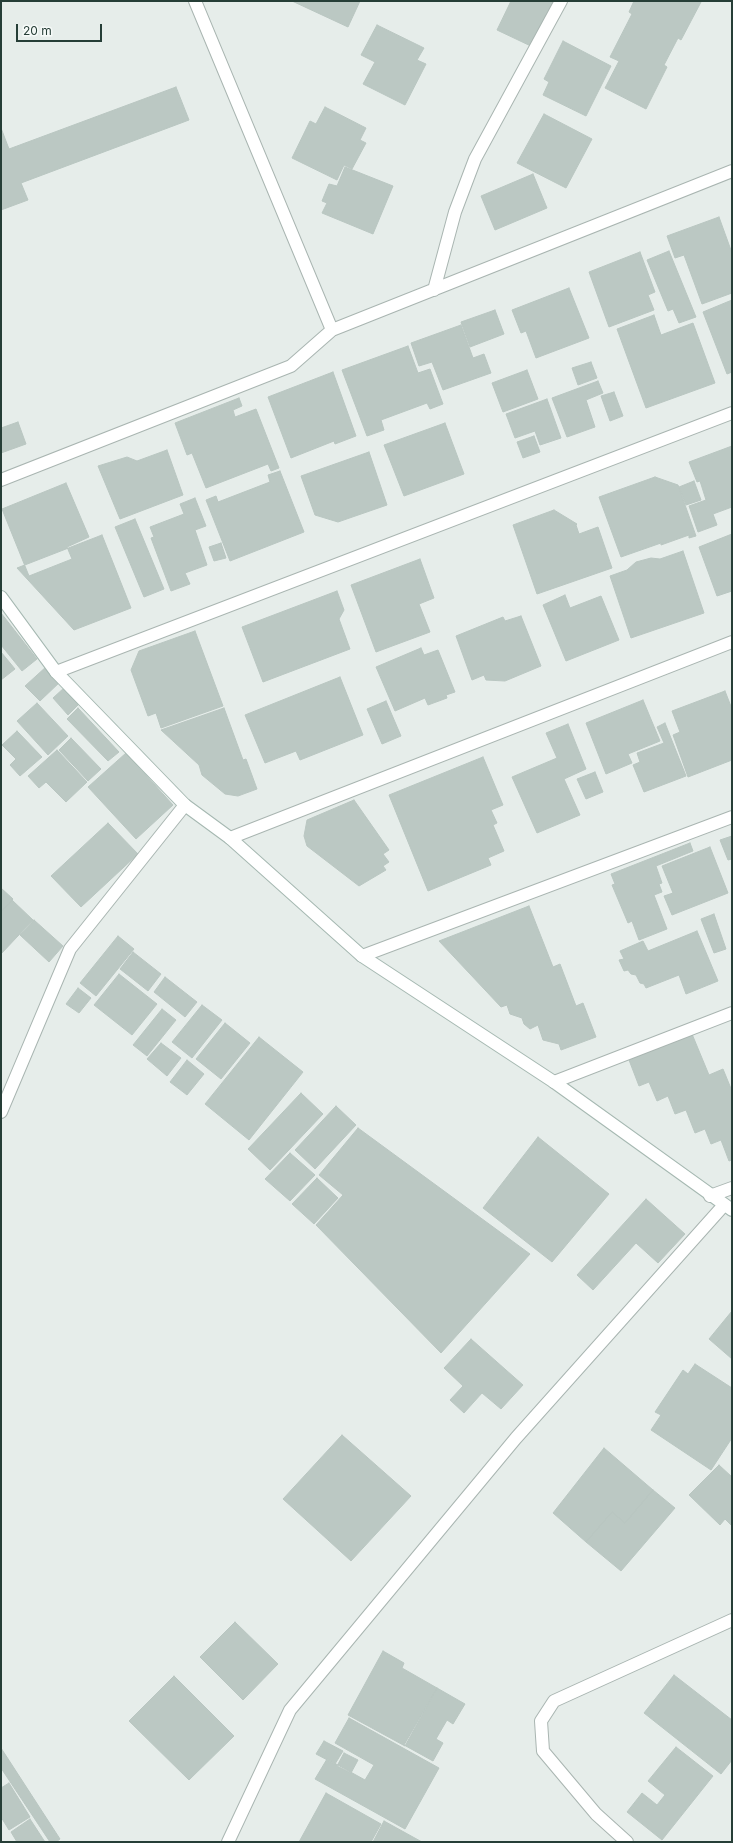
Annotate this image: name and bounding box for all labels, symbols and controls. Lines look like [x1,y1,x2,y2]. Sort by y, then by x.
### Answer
scale bar [18,16,104,42]
text: 20 m [23,23,52,38]

